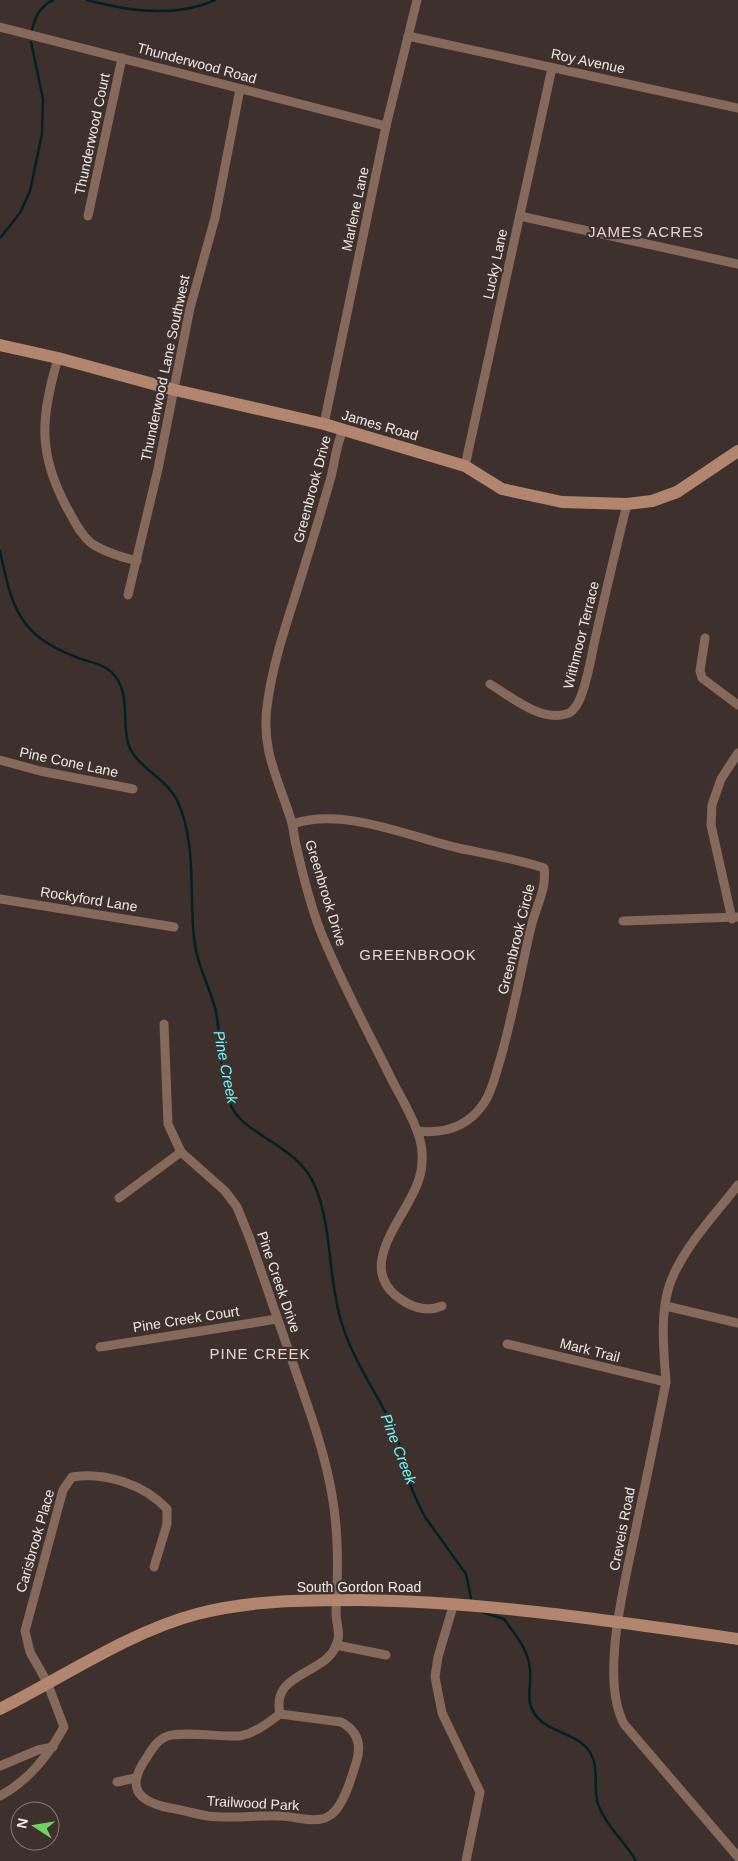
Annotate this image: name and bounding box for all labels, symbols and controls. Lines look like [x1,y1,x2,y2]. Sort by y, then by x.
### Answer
street label: Thunderwood Road [136,39,258,87]
street label: Roy Avenue [550,45,627,77]
street label: Thunderwood Court [71,72,113,196]
street label: Marlene Lane [338,165,372,253]
district label: JAMES ACRES [588,223,704,240]
street label: Lucky Lane [480,227,510,301]
street label: Thunderwood Lane Southwest [137,273,193,463]
street label: James Road [340,406,420,444]
street label: Greenbrook Drive [290,433,334,544]
street label: Withmoor Terrace [560,579,602,690]
street label: Pine Cone Lane [18,744,120,780]
street label: Greenbrook Drive [302,838,350,948]
street label: Greenbrook Circle [494,882,538,996]
street label: Rockyford Lane [39,883,139,915]
district label: GREENBROOK [359,946,477,963]
water label: Pine Creek [211,1029,242,1107]
street label: Pine Creek Drive [254,1229,304,1335]
street label: Pine Creek Court [132,1303,240,1335]
street label: Mark Trail [558,1335,622,1365]
district label: PINE CREEK [210,1345,310,1362]
water label: Pine Creek [378,1411,421,1488]
street label: Creveis Road [606,1486,638,1572]
street label: Carisbrook Place [13,1487,57,1594]
street label: South Gordon Road [297,1579,421,1595]
street label: Trailwood Park [206,1793,301,1813]
north arrow [10,1801,60,1851]
text: N [13,1817,31,1830]

